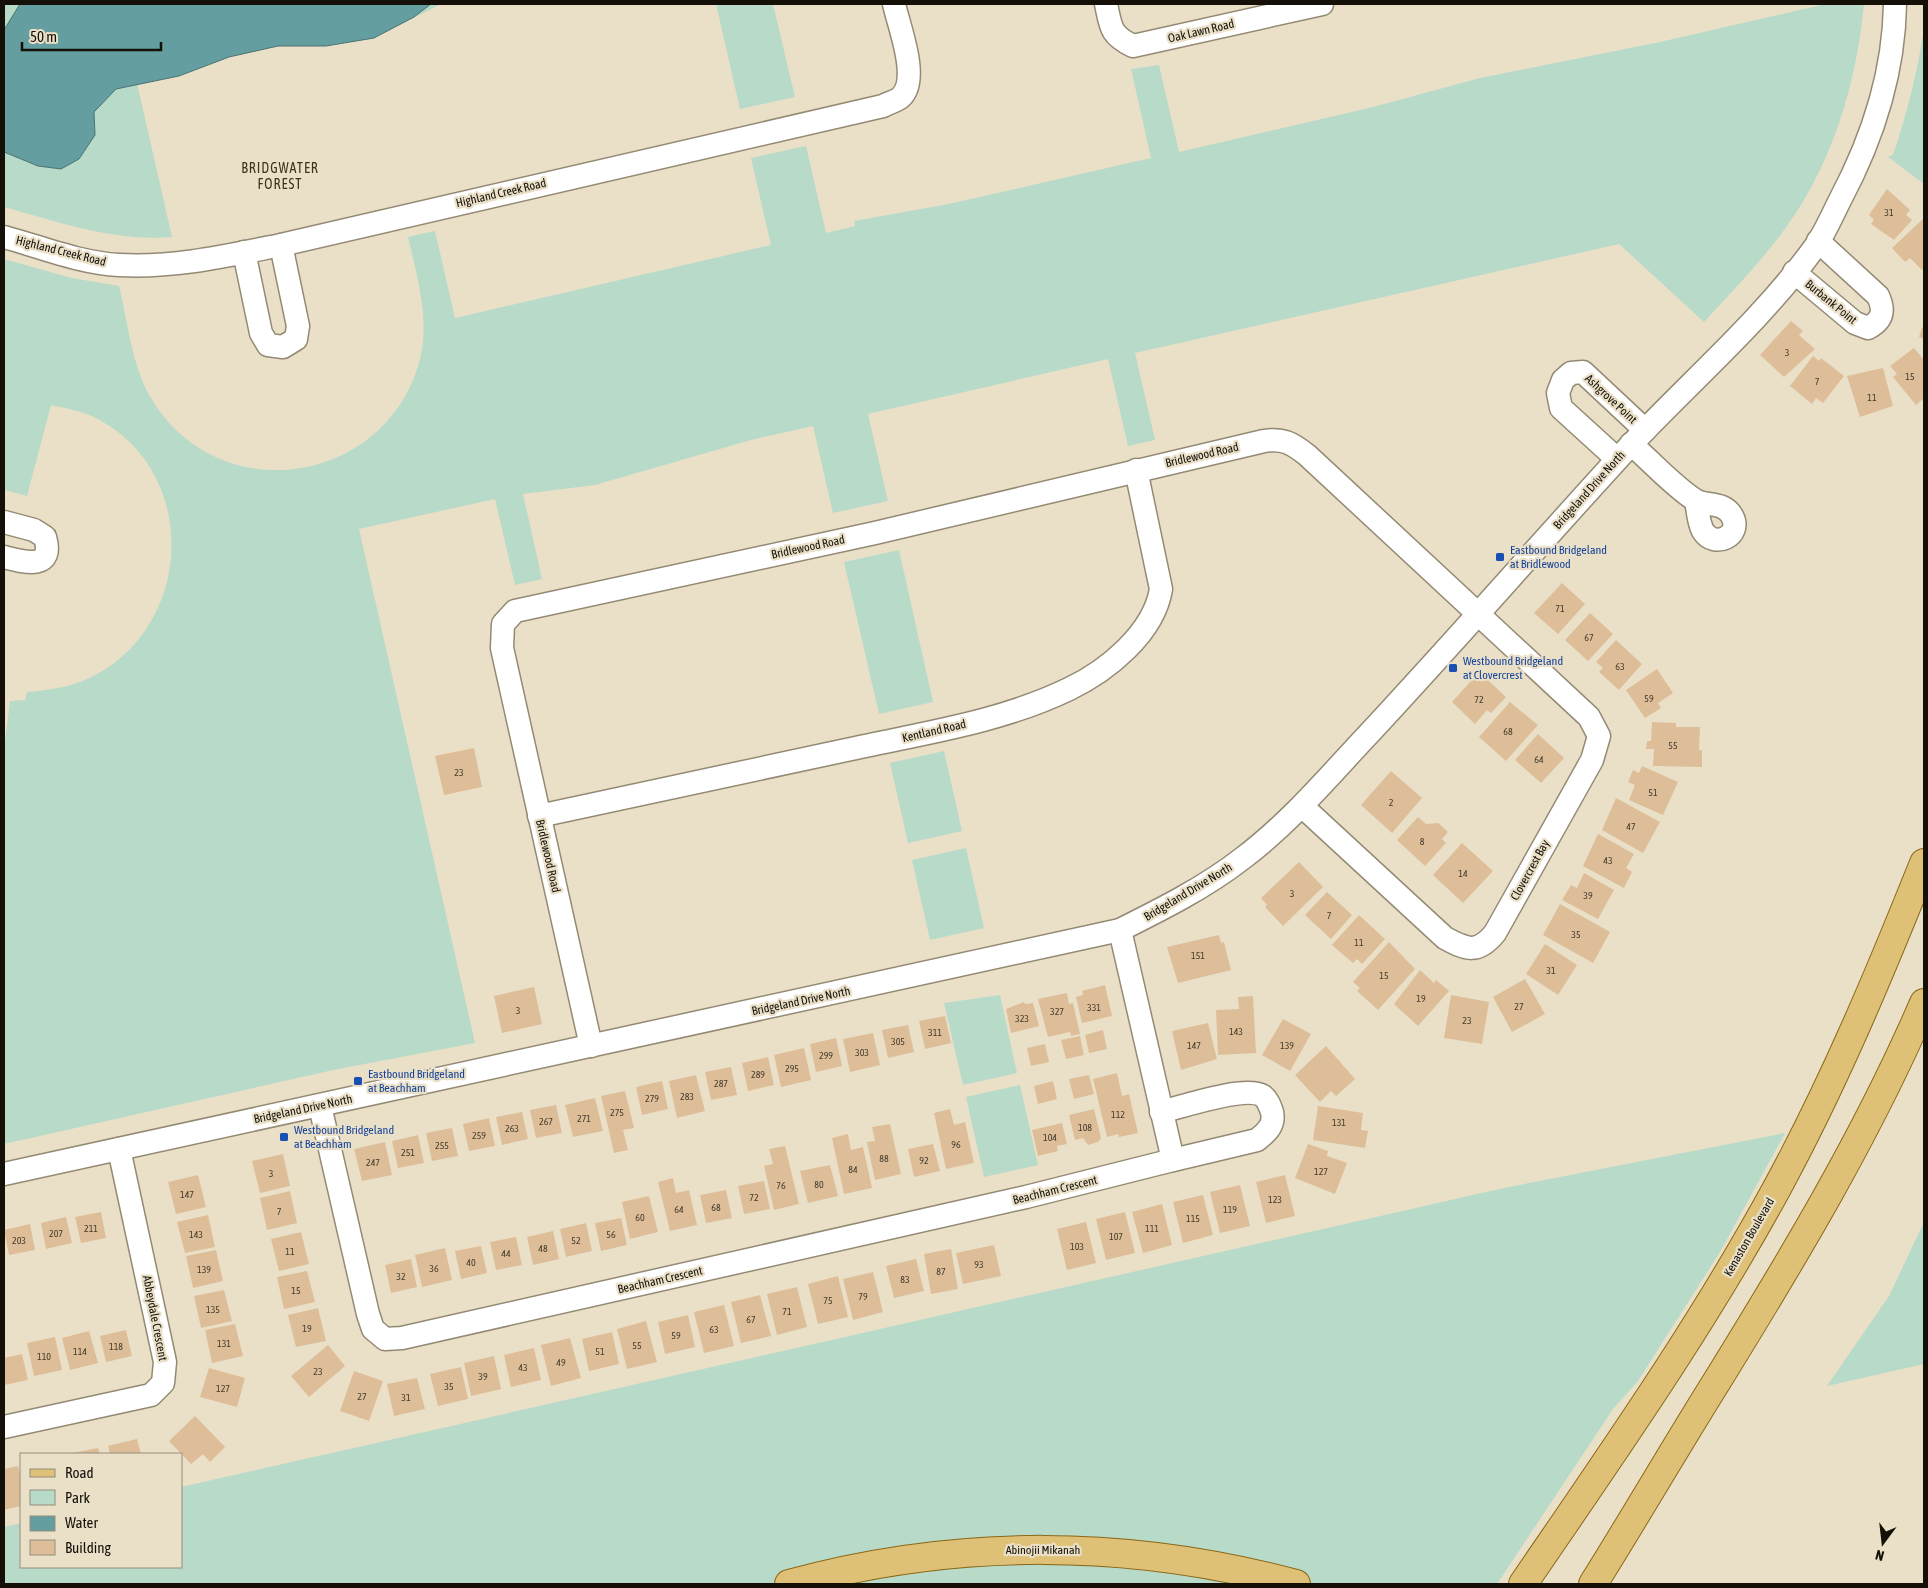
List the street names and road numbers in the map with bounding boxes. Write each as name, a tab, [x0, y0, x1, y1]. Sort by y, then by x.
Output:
street label: Oak Lawn Road	[1167, 17, 1235, 45]
street label: Highland Creek Road	[454, 176, 548, 210]
street label: Highland Creek Road	[15, 233, 107, 269]
street label: Burbank Point	[1802, 277, 1860, 327]
street label: Ashgrove Point	[1582, 372, 1640, 427]
street label: Bridlewood Road	[1164, 440, 1240, 470]
street label: Bridgeland Drive North	[1550, 448, 1628, 532]
street label: Bridlewood Road	[770, 532, 846, 562]
street label: Kentland Road	[901, 717, 967, 745]
street label: Bridlewood Road	[533, 818, 563, 894]
street label: Clovercrest Bay	[1508, 837, 1552, 903]
street label: Bridgeland Drive North	[1141, 860, 1235, 924]
street label: Bridgeland Drive North	[750, 984, 852, 1018]
street label: Bridgeland Drive North	[252, 1092, 354, 1126]
street label: Beachham Crescent	[1011, 1173, 1099, 1207]
street label: Kenaston Boulevard	[1721, 1195, 1777, 1279]
street label: Beachham Crescent	[616, 1263, 704, 1297]
street label: Abbeydale Crescent	[140, 1274, 170, 1362]
street label: Abinojii Mikanah	[1006, 1543, 1080, 1557]

